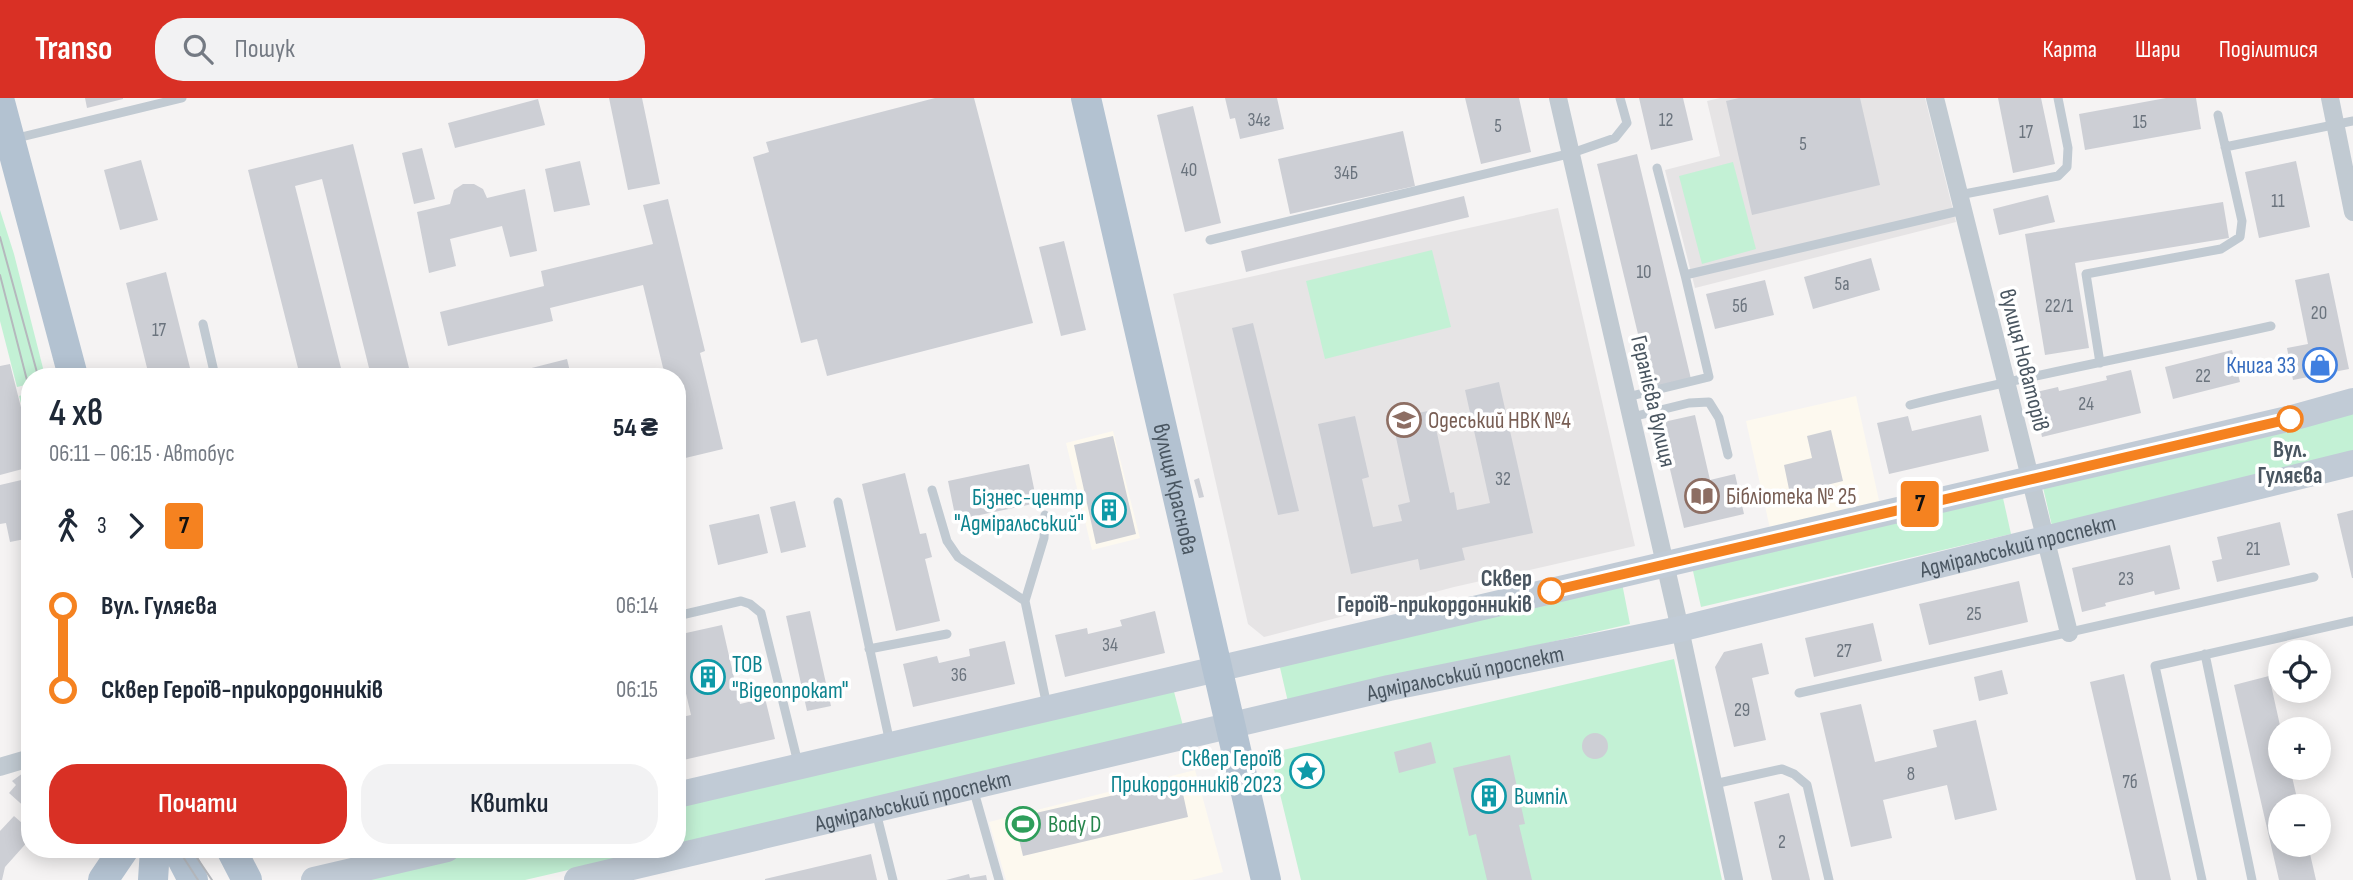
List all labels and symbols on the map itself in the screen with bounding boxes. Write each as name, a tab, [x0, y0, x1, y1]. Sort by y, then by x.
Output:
house number: 34г	[1248, 109, 1270, 132]
house number: 12	[1659, 109, 1673, 132]
house number: 15	[2133, 111, 2147, 134]
house number: 5	[1494, 115, 1502, 138]
house number: 17	[2019, 121, 2034, 144]
house number: 5	[1799, 133, 1807, 156]
house number: 40	[1181, 159, 1197, 182]
house number: 34Б	[1334, 162, 1358, 185]
house number: 11	[2271, 190, 2285, 213]
house number: 10	[1636, 261, 1652, 284]
house number: 5а	[1835, 273, 1849, 296]
street label: вулиця Новаторів	[1993, 286, 2055, 434]
house number: 5б	[1732, 295, 1748, 318]
house number: 22/1	[2045, 295, 2073, 318]
house number: 20	[2311, 302, 2327, 325]
house number: 17	[152, 319, 167, 342]
street label: Геранієва вулиця	[1624, 333, 1682, 470]
shop icon: Книга 33	[2301, 346, 2339, 384]
place label: Книга 33	[2226, 352, 2296, 380]
house number: 22	[2195, 365, 2211, 388]
house number: 24	[2078, 393, 2094, 416]
school or university icon: Одеський НВК №4	[1385, 401, 1423, 439]
marker: Вул. Гуляєва	[2277, 406, 2303, 432]
place label: Одеський НВК №4	[1428, 407, 1571, 435]
street label: вулиця Краснова	[1146, 421, 1204, 557]
place label: Вул. Гуляєва	[2258, 436, 2322, 490]
house number: 32	[1495, 468, 1511, 491]
library icon: Бібліотека № 25	[1683, 477, 1721, 515]
line badge: 7	[1897, 481, 1943, 527]
place label: Бібліотека № 25	[1726, 483, 1856, 511]
place label: Бізнес-центр "Адміральський"	[954, 484, 1084, 538]
building icon: Бізнес-центр "Адміральський"	[1090, 491, 1128, 529]
street label: Адміральський проспект	[1916, 509, 2119, 585]
house number: 21	[2246, 538, 2261, 561]
place label: Сквер Героїв-прикордонників	[1337, 565, 1532, 619]
house number: 23	[2118, 568, 2134, 591]
marker: Сквер Героїв-прикордонників	[1538, 578, 1564, 604]
house number: 25	[1966, 603, 1982, 626]
house number: 34	[1102, 634, 1118, 657]
street label: Адміральський проспект	[1363, 640, 1566, 708]
house number: 27	[1836, 640, 1852, 663]
place label: ТОВ "Відеопрокат"	[732, 651, 849, 705]
building icon: ТОВ "Відеопрокат"	[689, 658, 727, 696]
house number: 36	[951, 664, 967, 687]
house number: 29	[1734, 699, 1750, 722]
place label: Сквер Героїв Прикордонників 2023	[1111, 745, 1282, 799]
place icon: Сквер Героїв Прикордонників 2023	[1288, 752, 1326, 790]
house number: 8	[1907, 763, 1915, 786]
street label: Адміральський проспект	[811, 765, 1014, 839]
house number: 7б	[2122, 771, 2138, 794]
building icon: Вимпіл	[1470, 777, 1508, 815]
place label: Вимпіл	[1514, 783, 1568, 811]
sports icon: Body D	[1004, 805, 1042, 843]
place label: Body D	[1048, 811, 1101, 839]
house number: 2	[1778, 831, 1786, 854]

